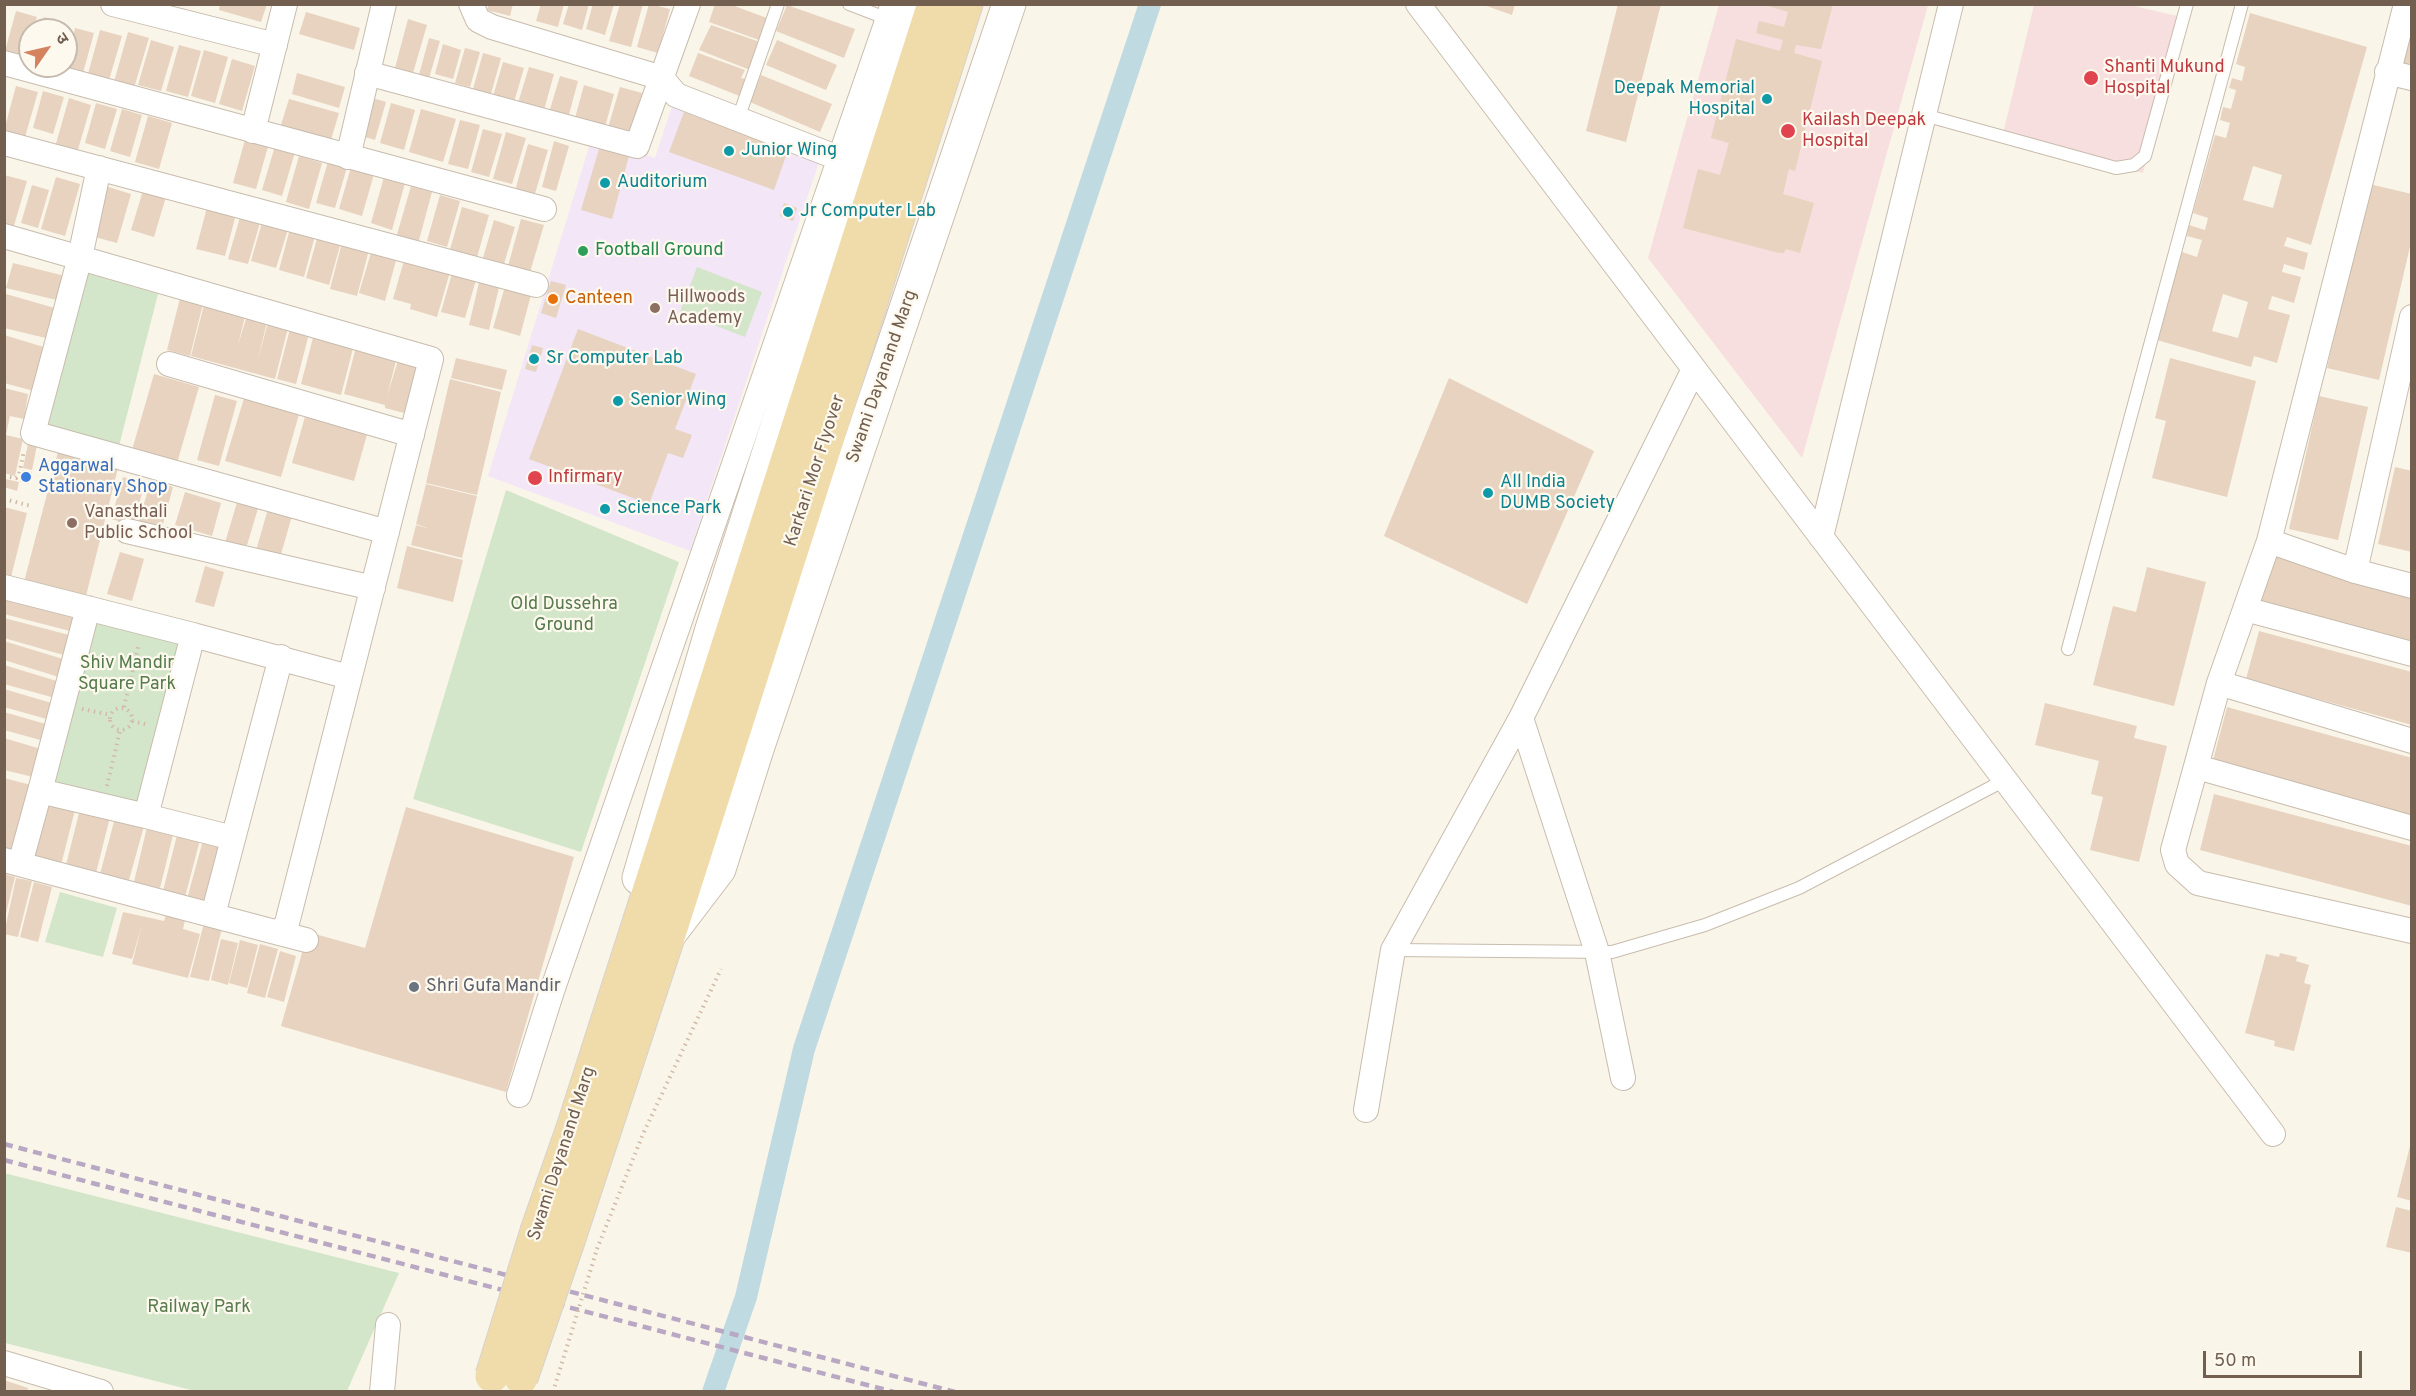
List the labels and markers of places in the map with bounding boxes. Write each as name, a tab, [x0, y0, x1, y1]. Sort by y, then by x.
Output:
place label: Shanti Mukund Hospital	[2104, 57, 2224, 100]
marker: Shanti Mukund Hospital	[2082, 69, 2100, 87]
place label: Deepak Memorial Hospital	[1614, 78, 1755, 121]
marker: Deepak Memorial Hospital	[1760, 92, 1774, 106]
place label: Kailash Deepak Hospital	[1802, 110, 1926, 152]
marker: Kailash Deepak Hospital	[1779, 122, 1797, 140]
place label: Junior Wing	[741, 140, 837, 162]
marker: Junior Wing	[722, 144, 736, 158]
place label: Auditorium	[617, 172, 707, 194]
marker: Auditorium	[598, 176, 612, 190]
place label: Jr Computer Lab	[800, 201, 936, 223]
marker: Jr Computer Lab	[781, 205, 795, 219]
place label: Football Ground	[595, 240, 724, 262]
marker: Football Ground	[576, 244, 590, 258]
place label: Hillwoods Academy	[667, 287, 746, 330]
place label: Canteen	[565, 288, 633, 310]
marker: Canteen	[546, 292, 560, 306]
marker: Hillwoods Academy	[648, 301, 662, 315]
place label: Sr Computer Lab	[546, 348, 683, 370]
marker: Sr Computer Lab	[527, 352, 541, 366]
place label: Senior Wing	[630, 390, 726, 412]
marker: Senior Wing	[611, 394, 625, 408]
place label: Aggarwal Stationary Shop	[38, 456, 168, 498]
place label: Infirmary	[548, 467, 622, 489]
marker: Infirmary	[526, 469, 544, 487]
marker: Aggarwal Stationary Shop	[19, 470, 33, 484]
place label: All India DUMB Society	[1500, 472, 1615, 514]
marker: All India DUMB Society	[1481, 486, 1495, 500]
place label: Science Park	[617, 498, 722, 520]
place label: Vanasthali Public School	[84, 502, 193, 544]
marker: Science Park	[598, 502, 612, 516]
marker: Vanasthali Public School	[65, 516, 79, 530]
place label: Shri Gufa Mandir	[426, 976, 561, 998]
marker: Shri Gufa Mandir	[407, 980, 421, 994]

